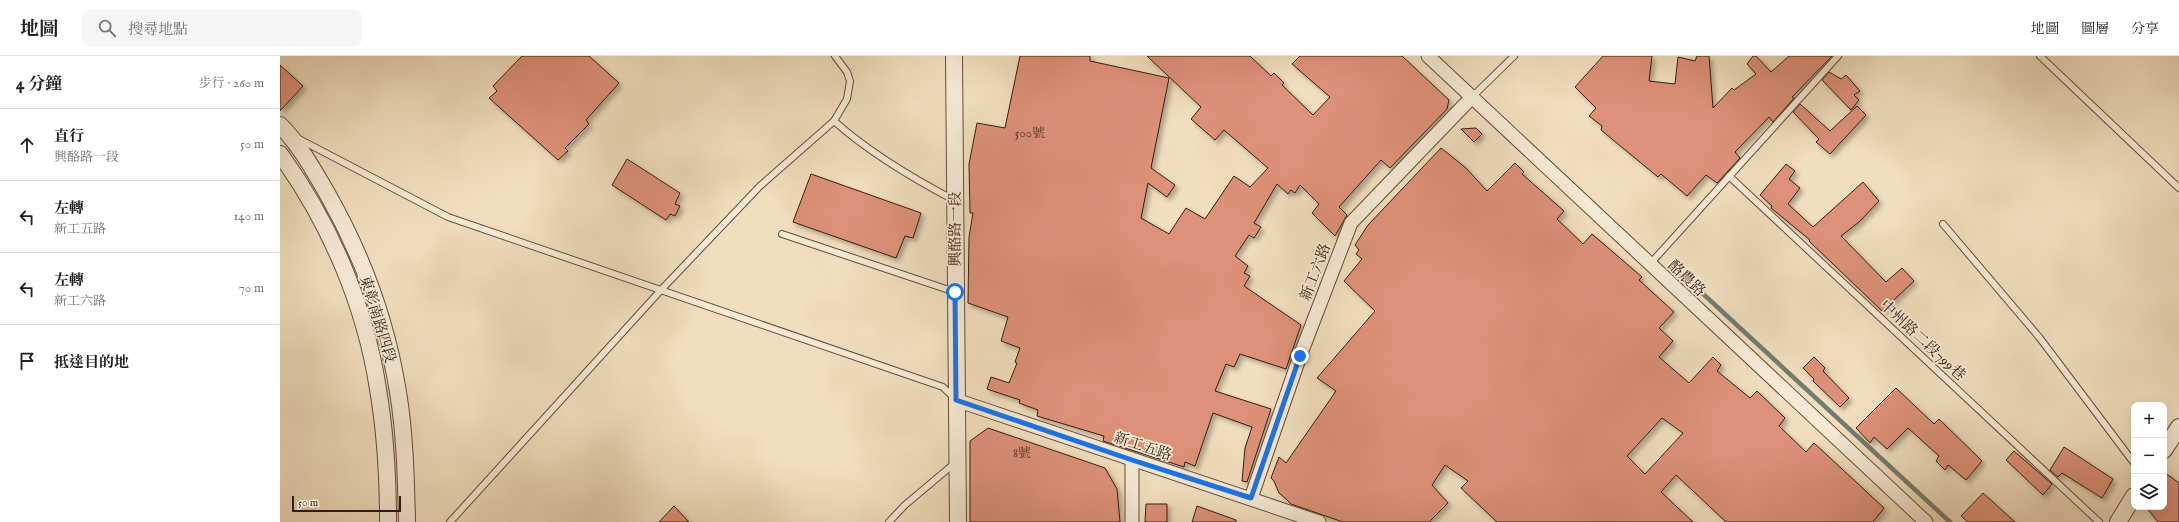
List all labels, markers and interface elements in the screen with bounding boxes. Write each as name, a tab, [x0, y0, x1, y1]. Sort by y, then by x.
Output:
search box	[82, 10, 362, 46]
icon: search	[96, 17, 118, 39]
text: 地圖	[20, 18, 58, 42]
text: 搜尋地點	[128, 20, 188, 39]
text: 地圖	[2031, 20, 2059, 38]
text: 圖層	[2081, 20, 2109, 38]
text: 分享	[2131, 20, 2159, 38]
text: 4 分鐘	[16, 74, 62, 95]
text: 步行 · 260 m	[199, 75, 264, 92]
house number: 500號	[1015, 125, 1045, 142]
text: 直行	[54, 127, 84, 146]
icon: ahead	[16, 134, 38, 156]
text: 50 m	[240, 136, 264, 153]
text: 興酪路一段	[54, 149, 119, 166]
street label: 興酪路一段	[946, 191, 965, 267]
text: 左轉	[54, 199, 84, 218]
icon: left	[16, 206, 38, 228]
text: 140 m	[234, 208, 264, 225]
text: 新工五路	[54, 221, 106, 238]
street label: 新工六路	[1296, 241, 1335, 304]
street label: 酪農路	[1664, 256, 1710, 301]
text: 左轉	[54, 271, 84, 290]
street label: 東彰南路四段	[355, 273, 400, 365]
icon: left	[16, 278, 38, 300]
text: 70 m	[239, 280, 264, 297]
route start	[946, 283, 964, 301]
text: 新工六路	[54, 293, 106, 310]
street label: 中州路二段799巷	[1876, 296, 1969, 385]
route end	[1291, 347, 1309, 365]
icon: arrive	[16, 350, 38, 372]
text: 抵達目的地	[54, 353, 129, 372]
map controls	[2131, 402, 2167, 510]
button: +	[2131, 402, 2167, 438]
street label: 新工五路	[1111, 428, 1174, 465]
button: −	[2131, 438, 2167, 474]
house number: 8號	[1013, 445, 1031, 462]
button: layers	[2131, 474, 2167, 510]
scale bar	[292, 494, 401, 513]
text: 50 m	[298, 496, 318, 510]

